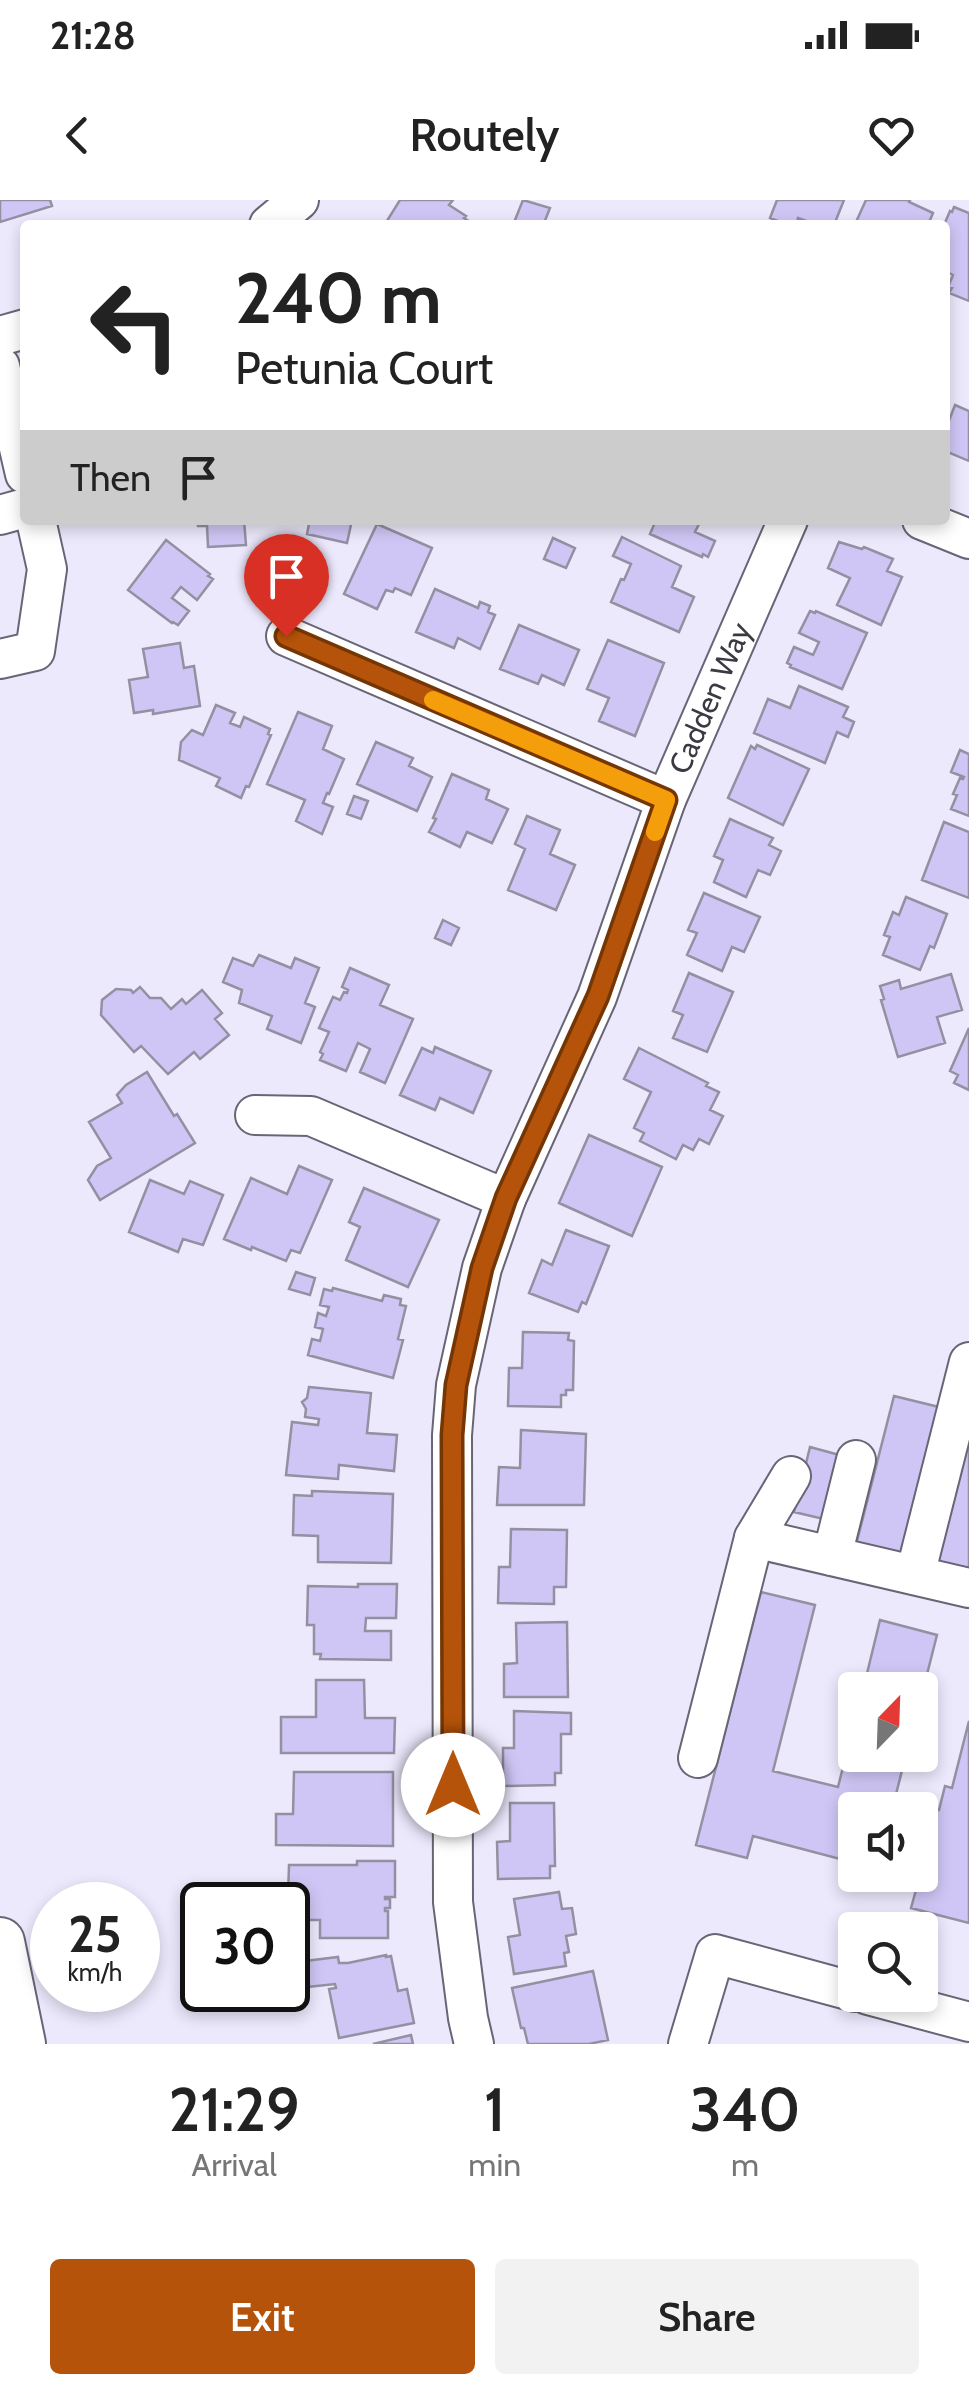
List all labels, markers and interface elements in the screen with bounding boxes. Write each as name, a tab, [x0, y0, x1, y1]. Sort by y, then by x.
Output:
text: 21:28	[50, 12, 136, 59]
icon: back	[50, 108, 105, 163]
text: Routely	[410, 108, 559, 162]
icon: heart	[864, 108, 919, 163]
text: 240 m	[235, 255, 442, 341]
icon: left	[70, 260, 200, 390]
text: Petunia Court	[235, 341, 493, 395]
icon: arrive	[171, 450, 226, 505]
text: Then	[70, 454, 151, 501]
pin	[244, 534, 329, 637]
icon: arrive	[259, 549, 314, 604]
street label: Cadden Way	[661, 617, 759, 779]
north arrow	[838, 1672, 938, 1772]
map controls	[838, 1672, 938, 2012]
position arrow	[401, 1733, 505, 1837]
button: sound	[838, 1792, 938, 1892]
speed limit sign: 30	[180, 1882, 310, 2012]
text: 25	[68, 1904, 122, 1965]
button: search	[838, 1912, 938, 2012]
text: km/h	[68, 1957, 122, 1987]
text: 21:29	[169, 2073, 300, 2146]
text: 1	[484, 2073, 505, 2146]
text: 340	[690, 2073, 800, 2146]
text: Arrival	[192, 2145, 277, 2184]
text: min	[468, 2145, 521, 2184]
text: m	[731, 2145, 759, 2184]
button: Exit	[50, 2259, 475, 2374]
button: Share	[495, 2259, 919, 2374]

